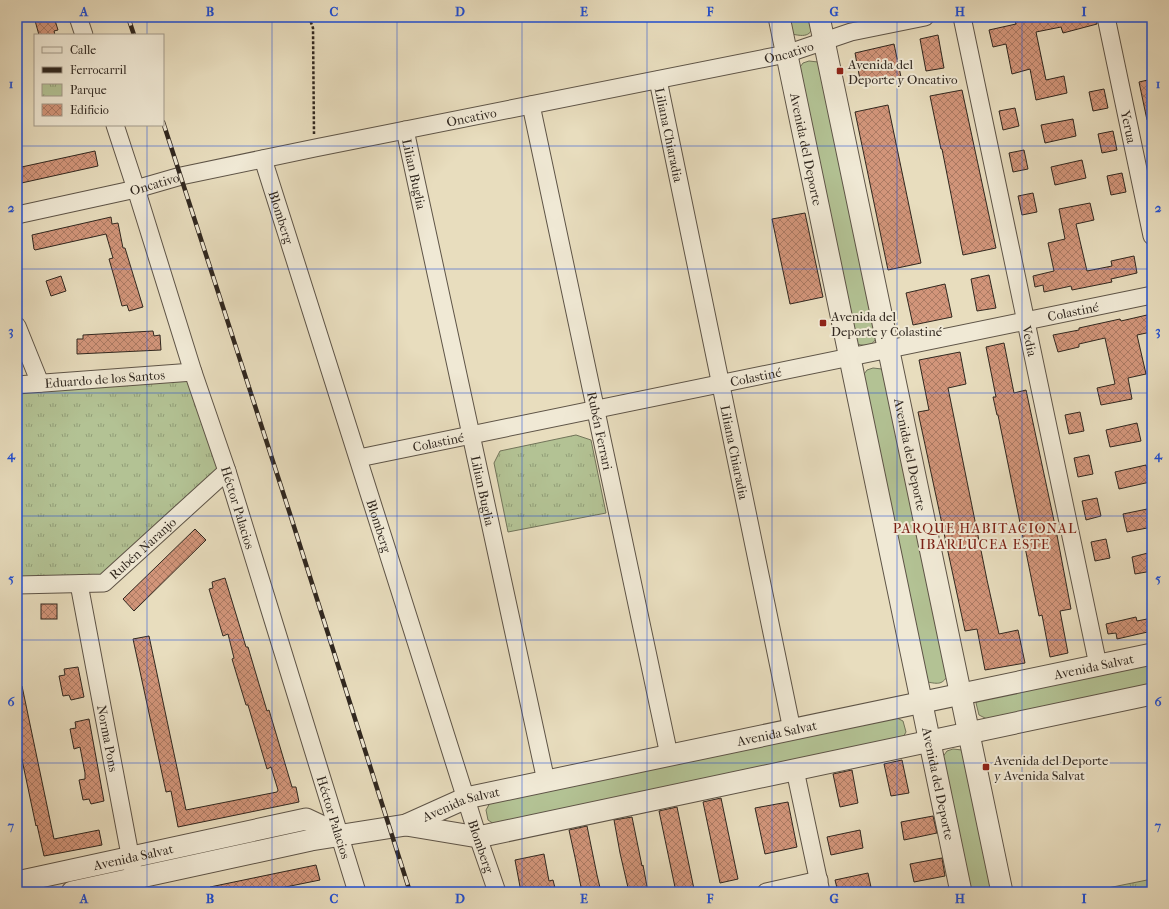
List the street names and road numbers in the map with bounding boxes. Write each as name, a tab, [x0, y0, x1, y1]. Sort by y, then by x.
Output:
street label: Oncativo	[763, 38, 816, 66]
street label: Liliana Chiaradia	[652, 86, 686, 184]
street label: Avenida del Deporte	[787, 91, 825, 207]
street label: Oncativo	[445, 105, 498, 130]
street label: Yerua	[1118, 108, 1139, 145]
street label: Lilian Buglia	[399, 137, 429, 212]
street label: Oncativo	[129, 170, 181, 198]
street label: Blomberg	[266, 189, 297, 247]
street label: Colastiné	[1046, 299, 1101, 324]
street label: Vedia	[1019, 323, 1040, 359]
street label: Colastiné	[729, 364, 783, 390]
street label: Eduardo de los Santos	[44, 367, 166, 391]
street label: Rubén Ferrari	[584, 390, 615, 472]
street label: Avenida del Deporte	[891, 396, 929, 513]
street label: Liliana Chiaradia	[717, 404, 751, 502]
street label: Colastiné	[411, 429, 466, 455]
street label: Lilian Buglia	[468, 454, 498, 528]
street label: Héctor Palacios	[218, 464, 258, 551]
street label: Blomberg	[363, 498, 395, 556]
street label: Rubén Naranjo	[106, 514, 179, 582]
street label: Avenida Salvat	[1052, 651, 1136, 683]
street label: Norma Pons	[94, 704, 121, 773]
street label: Avenida Salvat	[734, 718, 818, 749]
street label: Avenida del Deporte	[919, 725, 957, 842]
street label: Héctor Palacios	[314, 774, 353, 861]
street label: Avenida Salvat	[419, 784, 501, 825]
street label: Blomberg	[465, 818, 497, 876]
street label: Avenida Salvat	[91, 841, 175, 873]

